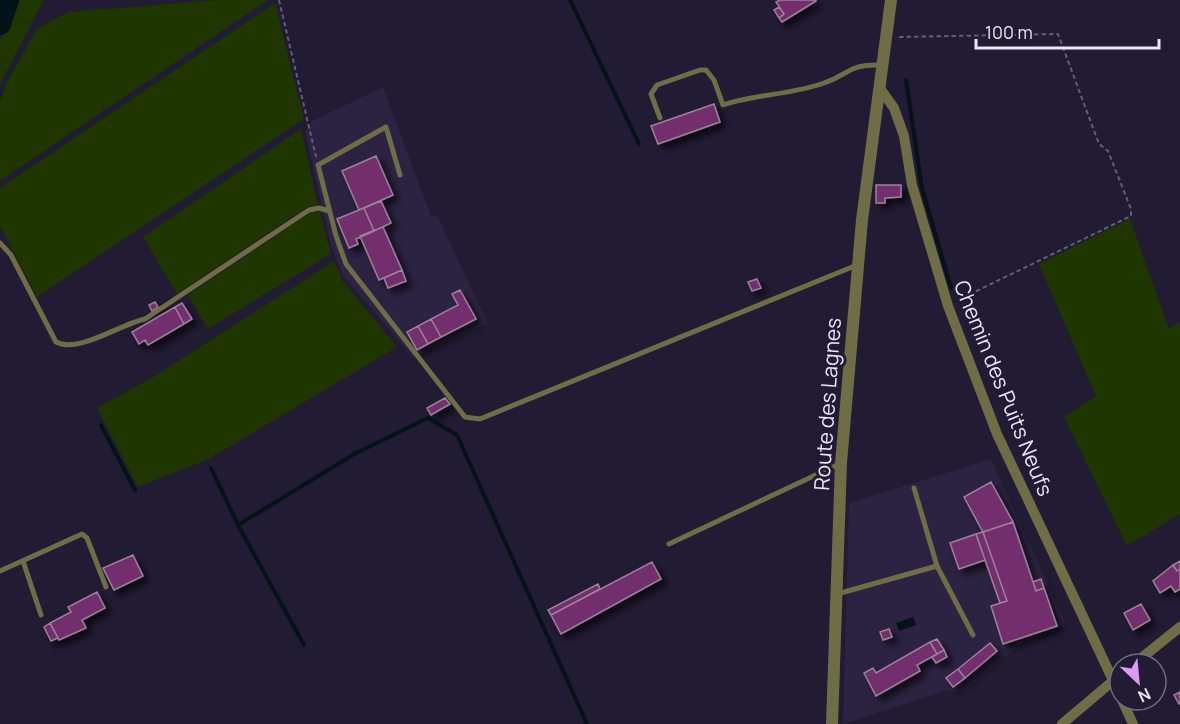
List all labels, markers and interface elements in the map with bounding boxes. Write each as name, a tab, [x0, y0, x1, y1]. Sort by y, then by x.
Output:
scale bar	[976, 12, 1159, 50]
text: 100 m	[985, 20, 1033, 44]
street label: Chemin des Puits Neufs	[948, 276, 1060, 500]
street label: Route des Lagnes	[807, 317, 847, 491]
north arrow	[1108, 652, 1168, 712]
text: N	[1135, 683, 1155, 708]

